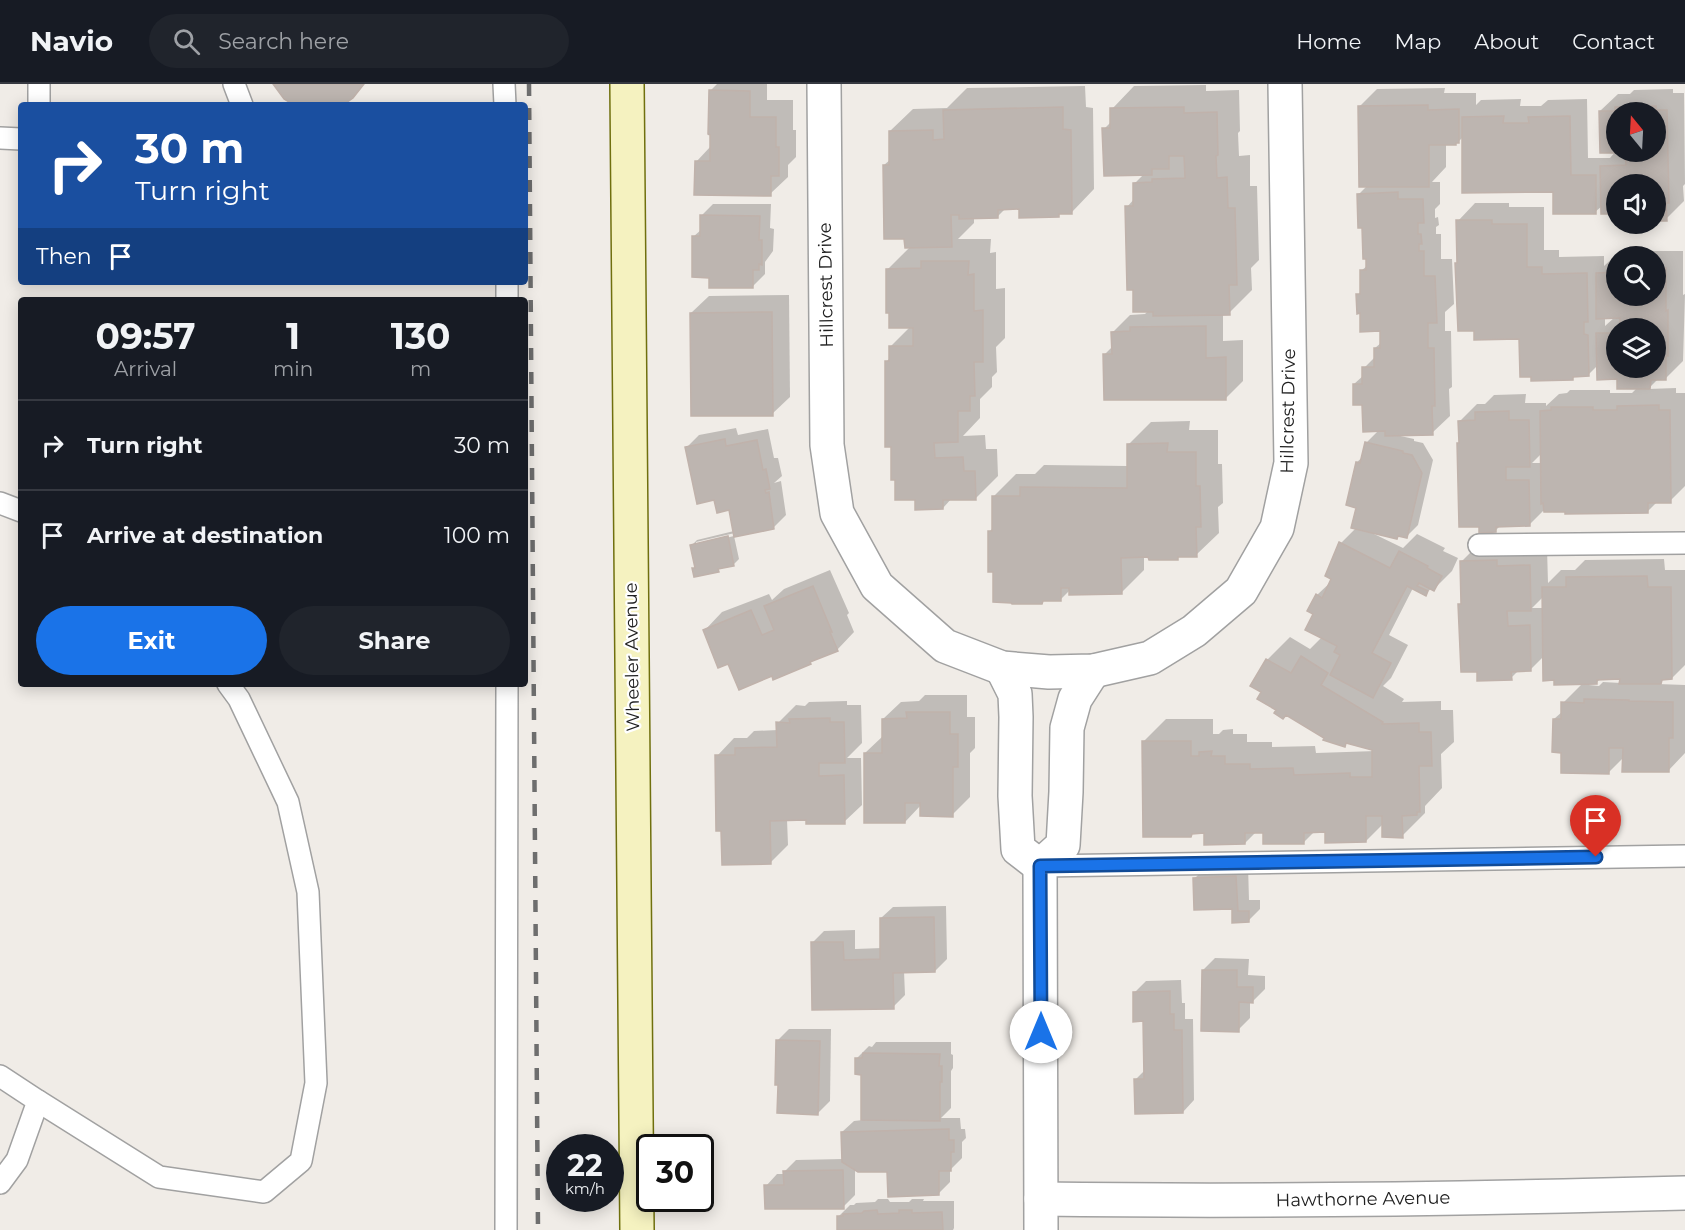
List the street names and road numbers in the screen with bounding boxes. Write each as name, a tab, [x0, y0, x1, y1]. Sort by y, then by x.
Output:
street label: Hillcrest Drive	[814, 222, 838, 348]
street label: Hillcrest Drive	[1276, 348, 1300, 474]
street label: Wheeler Avenue	[620, 582, 644, 732]
street label: Hawthorne Avenue	[1276, 1186, 1451, 1212]

